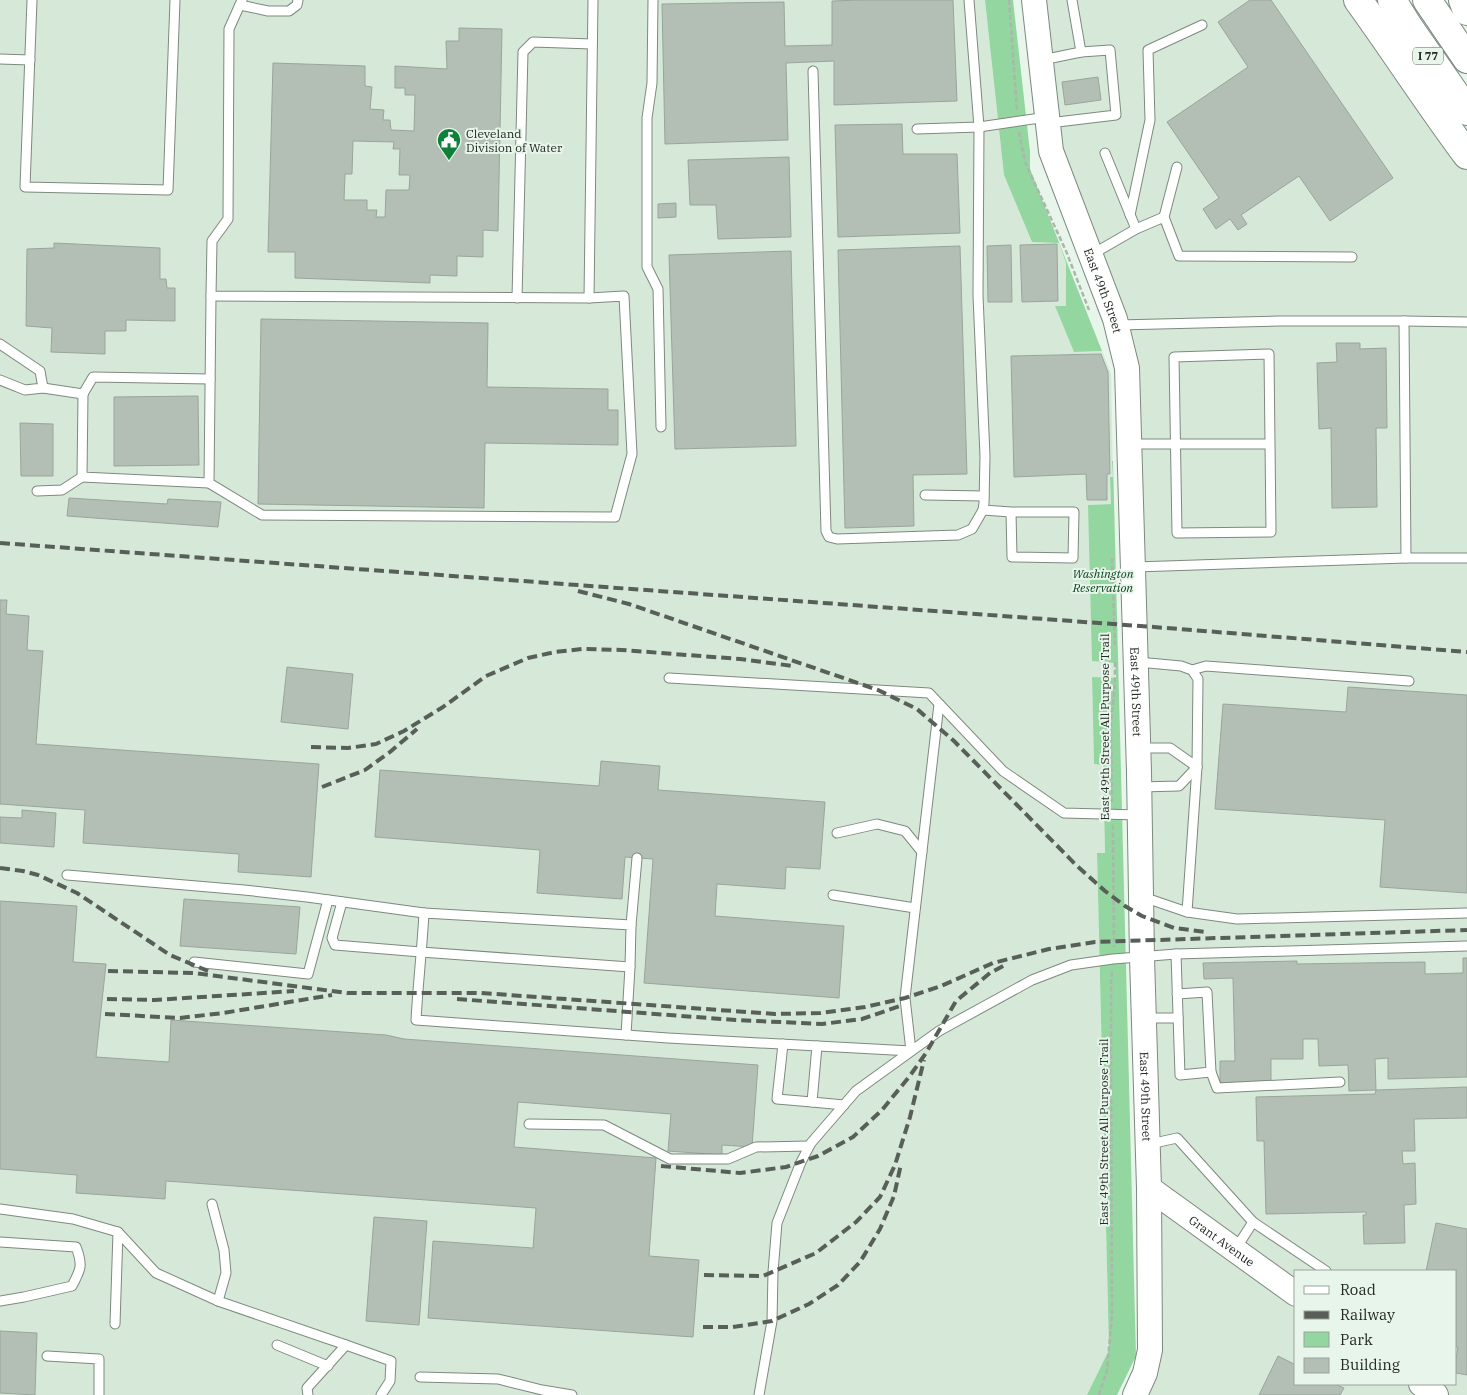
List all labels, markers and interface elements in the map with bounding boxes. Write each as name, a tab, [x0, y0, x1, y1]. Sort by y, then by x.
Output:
road number: I 77	[1413, 48, 1443, 64]
place label: Cleveland Division of Water	[466, 126, 563, 155]
public building icon: Cleveland Division of Water	[436, 127, 462, 161]
street label: East 49th Street	[1081, 246, 1126, 335]
park label: Washington Reservation	[1072, 566, 1134, 595]
street label: East 49th Street All Purpose Trail	[1097, 633, 1112, 821]
street label: East 49th Street	[1128, 647, 1145, 737]
street label: East 49th Street All Purpose Trail	[1096, 1038, 1111, 1226]
street label: East 49th Street	[1137, 1051, 1155, 1142]
street label: Grant Avenue	[1186, 1212, 1258, 1269]
legend	[1294, 1270, 1457, 1385]
text: Road	[1340, 1280, 1376, 1299]
text: Railway	[1340, 1305, 1395, 1324]
text: Park	[1340, 1330, 1373, 1349]
text: Building	[1340, 1355, 1400, 1374]

